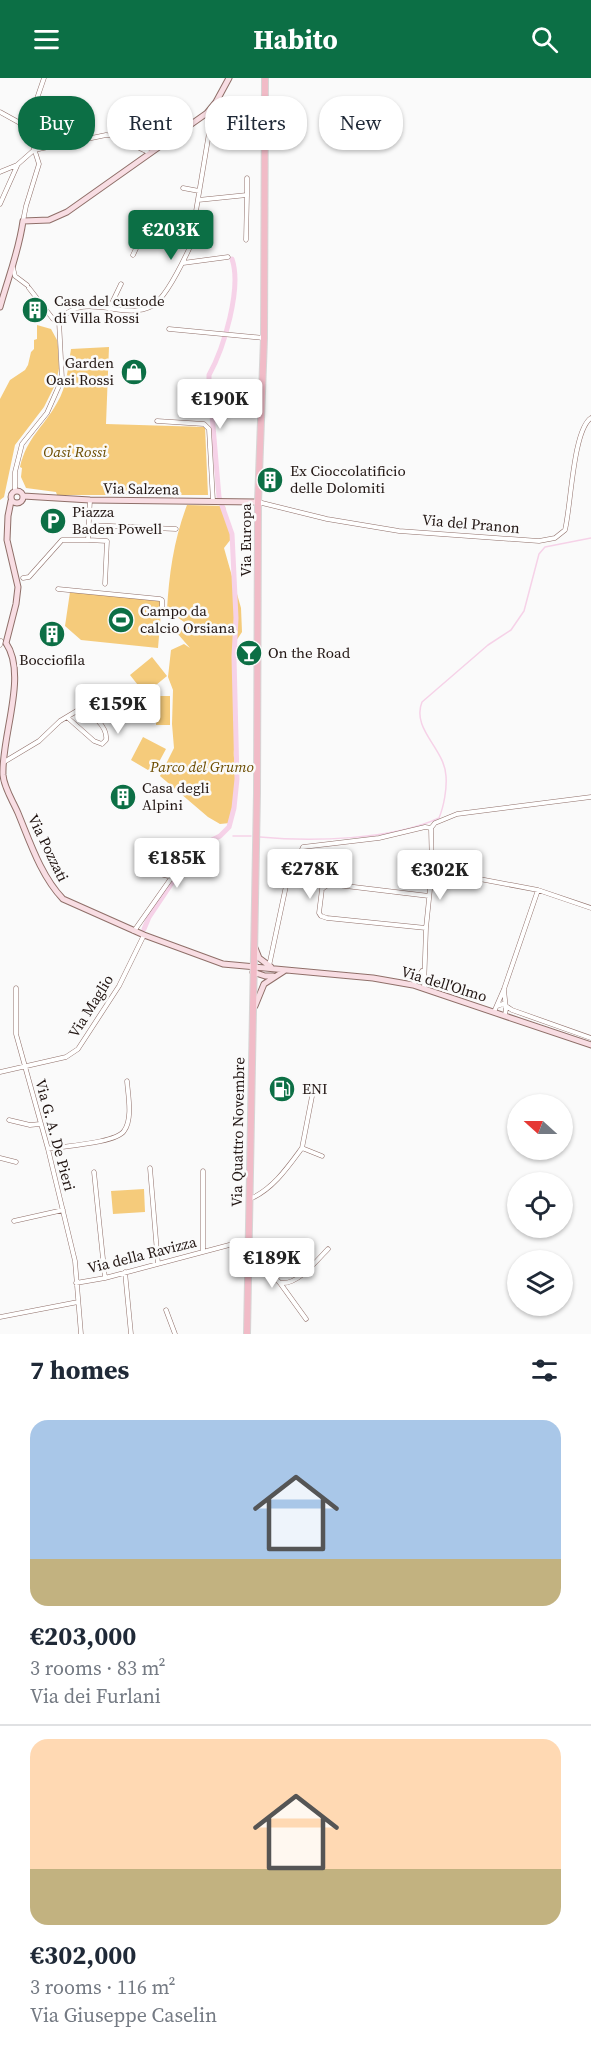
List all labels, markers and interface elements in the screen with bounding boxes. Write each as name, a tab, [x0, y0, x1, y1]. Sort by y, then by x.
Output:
text: Habito	[253, 21, 338, 58]
icon: menu	[30, 23, 63, 56]
icon: search	[528, 23, 561, 56]
chip: Buy	[18, 96, 95, 150]
chip: Rent	[107, 96, 193, 150]
chip: Filters	[205, 96, 307, 150]
chip: New	[319, 96, 403, 150]
pin: €203K	[129, 210, 213, 261]
text: €203K	[142, 215, 200, 243]
place label: Casa del custode di Villa Rossi	[54, 290, 165, 328]
building icon: Casa del custode di Villa Rossi	[20, 295, 50, 325]
place label: Garden Oasi Rossi	[46, 352, 114, 390]
shop icon: Garden Oasi Rossi	[119, 357, 149, 387]
pin: €190K	[178, 379, 262, 430]
text: €190K	[191, 384, 249, 412]
park label: Oasi Rossi	[43, 441, 107, 462]
place label: Ex Cioccolatificio delle Dolomiti	[290, 460, 406, 498]
building icon: Ex Cioccolatificio delle Dolomiti	[255, 465, 285, 495]
street label: Via Salzena	[103, 477, 180, 500]
place label: Piazza Baden Powell	[72, 501, 163, 539]
street label: Via Europa	[235, 503, 256, 577]
parking icon: Piazza Baden Powell	[38, 506, 68, 536]
street label: Via del Pranon	[421, 509, 521, 538]
place label: Campo da calcio Orsiana	[140, 600, 235, 638]
sports icon: Campo da calcio Orsiana	[106, 605, 136, 635]
building icon: Bocciofila	[37, 619, 67, 649]
bar icon: On the Road	[234, 638, 264, 668]
place label: On the Road	[268, 642, 351, 663]
place label: Bocciofila	[19, 649, 85, 670]
pin: €159K	[76, 684, 160, 735]
text: €159K	[89, 689, 147, 717]
park label: Parco del Grumo	[149, 756, 254, 777]
place label: Casa degli Alpini	[142, 777, 209, 815]
building icon: Casa degli Alpini	[108, 782, 138, 812]
street label: Via Pozzati	[23, 811, 74, 885]
pin: €185K	[135, 838, 219, 889]
text: €185K	[148, 843, 206, 871]
pin: €278K	[268, 849, 352, 900]
pin: €302K	[398, 850, 482, 901]
text: €278K	[281, 854, 339, 882]
text: €302K	[411, 855, 469, 883]
street label: Via dell'Olmo	[398, 960, 490, 1007]
street label: Via Maglio	[63, 970, 118, 1041]
street label: Via Quattro Novembre	[226, 1056, 249, 1207]
fuel station icon: ENI	[267, 1074, 297, 1104]
street label: Via G. A. De Pieri	[30, 1077, 81, 1193]
place label: ENI	[302, 1078, 328, 1099]
north arrow	[507, 1094, 573, 1160]
map controls	[507, 1094, 573, 1316]
button: locate	[507, 1172, 573, 1238]
street label: Via della Ravizza	[85, 1231, 199, 1278]
pin: €189K	[230, 1238, 314, 1289]
text: €189K	[243, 1243, 301, 1271]
button: layers	[507, 1250, 573, 1316]
text: 7 homes	[30, 1352, 129, 1388]
icon: filters	[528, 1354, 561, 1387]
icon: home	[242, 1459, 350, 1567]
text: €203,000	[30, 1618, 136, 1654]
text: 3 rooms · 83 m²	[30, 1654, 166, 1682]
text: Via dei Furlani	[30, 1682, 161, 1710]
icon: home	[242, 1778, 350, 1886]
text: €302,000	[30, 1937, 136, 1973]
text: 3 rooms · 116 m²	[30, 1973, 176, 2001]
text: Via Giuseppe Caselin	[30, 2001, 217, 2029]

